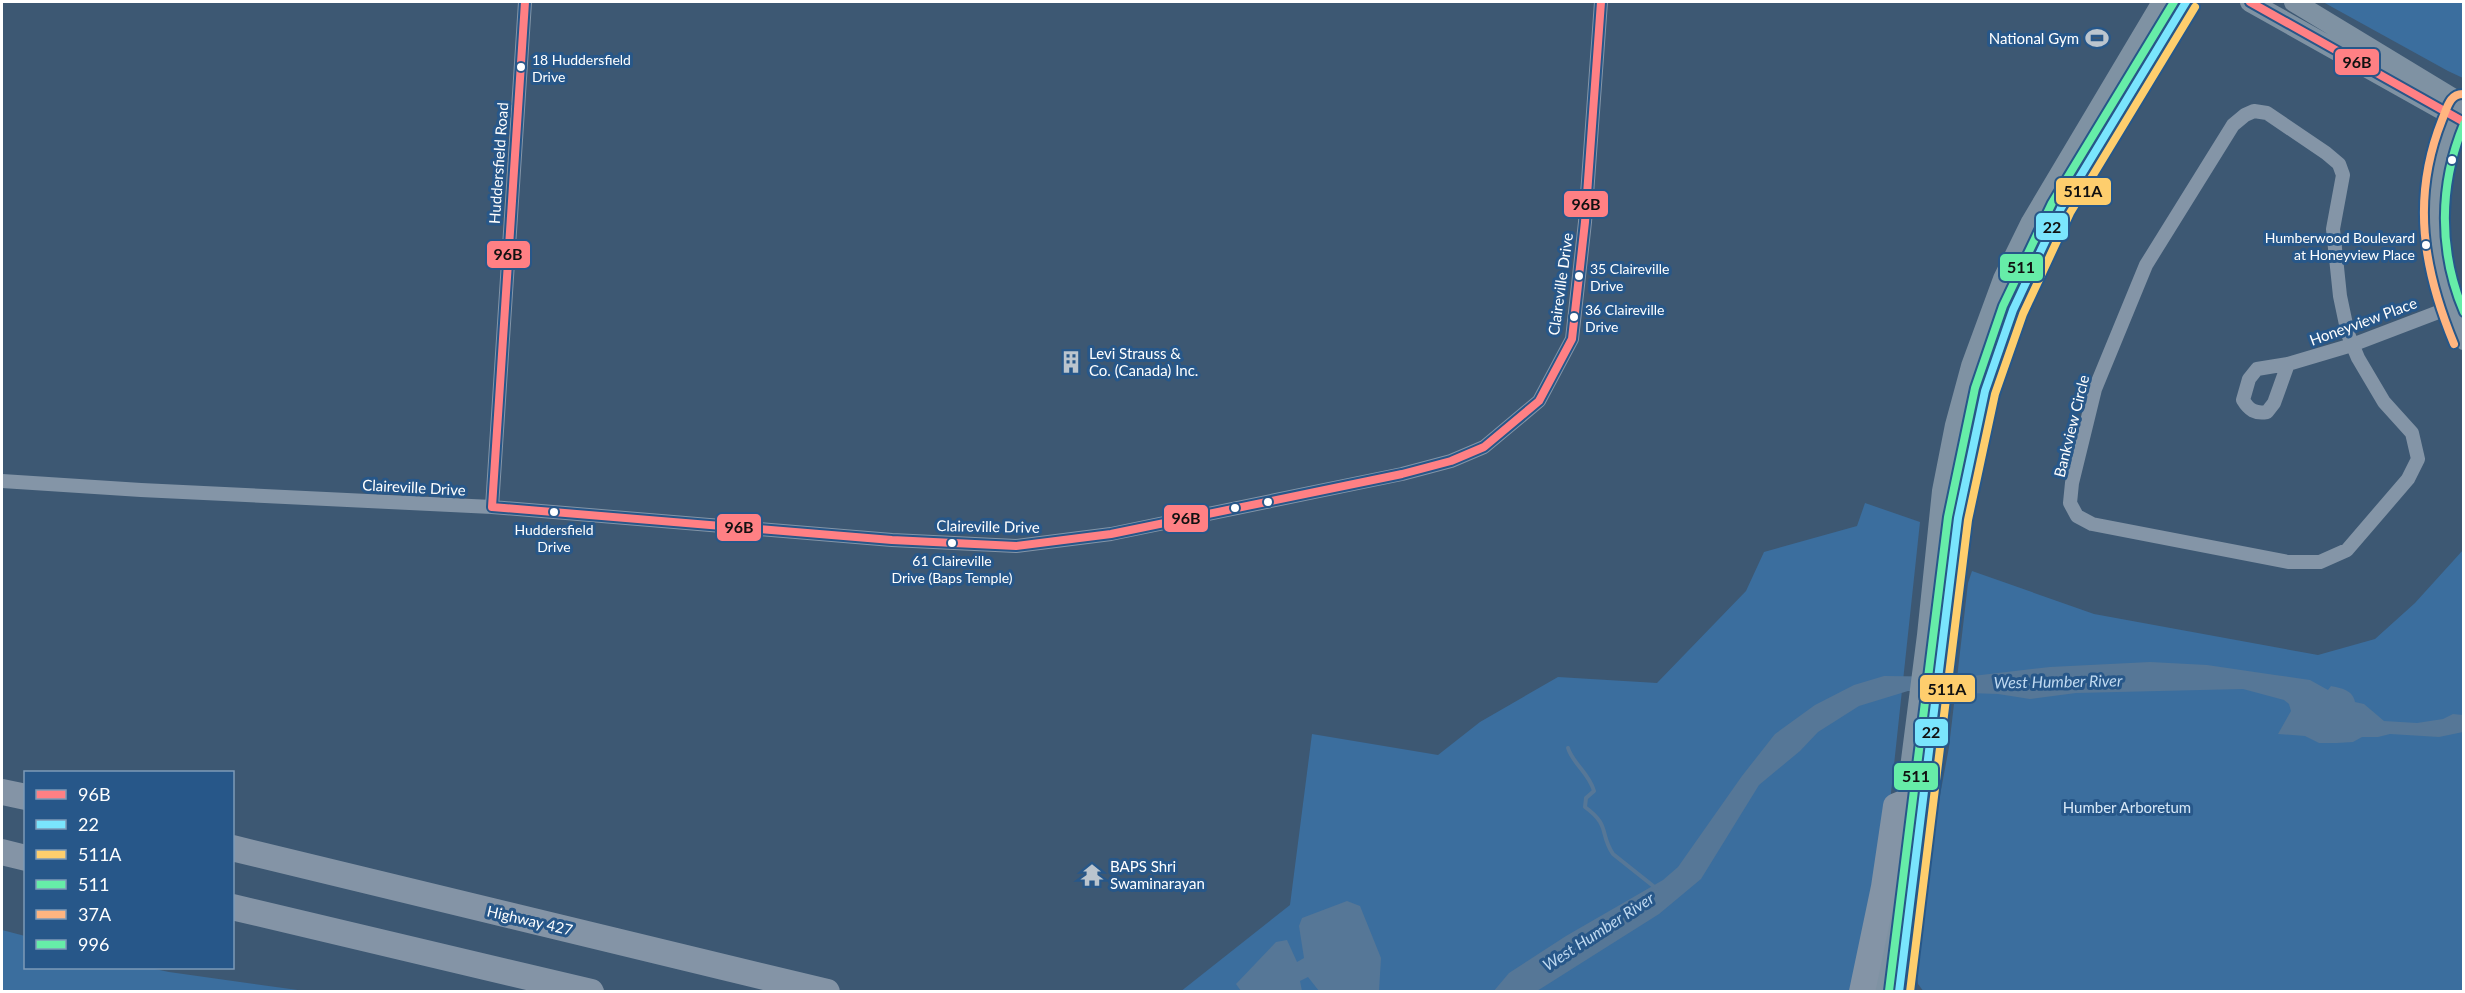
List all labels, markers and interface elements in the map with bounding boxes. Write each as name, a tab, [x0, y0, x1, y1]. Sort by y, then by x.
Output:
sports icon: National Gym	[2084, 25, 2110, 51]
place label: National Gym	[1989, 29, 2079, 47]
line badge: 96B	[2334, 48, 2380, 76]
place label: 18 Huddersfield Drive	[532, 51, 631, 85]
text: 96B	[2342, 52, 2372, 71]
marker: 18 Huddersfield Drive	[515, 61, 527, 73]
street label: Huddersfield Road	[485, 102, 511, 224]
unlabelled marker	[2446, 154, 2458, 166]
line badge: 511A	[2055, 177, 2112, 206]
text: 511A	[2064, 181, 2103, 200]
line badge: 96B	[1563, 190, 1609, 218]
text: 96B	[1571, 194, 1601, 213]
line badge: 22	[2035, 212, 2069, 241]
text: 22	[2043, 217, 2061, 236]
place label: Humberwood Boulevard at Honeyview Place	[2265, 229, 2415, 263]
street label: Claireville Drive	[1544, 231, 1576, 336]
marker: Humberwood Boulevard at Honeyview Place	[2420, 239, 2432, 251]
line badge: 96B	[486, 240, 531, 269]
text: 96B	[493, 244, 523, 263]
line badge: 511	[1999, 253, 2044, 282]
text: 511	[2007, 257, 2035, 276]
place label: 35 Claireville Drive	[1590, 260, 1669, 294]
marker: 35 Claireville Drive	[1573, 270, 1585, 282]
street label: Honeyview Place	[2307, 293, 2419, 349]
place label: 36 Claireville Drive	[1585, 301, 1664, 335]
marker: 36 Claireville Drive	[1568, 311, 1580, 323]
place label: Levi Strauss & Co. (Canada) Inc.	[1089, 344, 1198, 379]
building icon: Levi Strauss & Co. (Canada) Inc.	[1058, 349, 1084, 375]
street label: Bankview Circle	[2050, 373, 2092, 479]
street label: Claireville Drive	[362, 475, 466, 499]
unlabelled marker	[1262, 496, 1274, 508]
unlabelled marker	[1229, 502, 1241, 514]
line badge: 96B	[1163, 504, 1209, 533]
marker: Huddersfield Drive	[548, 506, 560, 518]
text: 96B	[1171, 508, 1201, 527]
line badge: 96B	[716, 513, 762, 542]
street label: Claireville Drive	[936, 516, 1040, 536]
text: 96B	[724, 517, 754, 536]
place label: Huddersfield Drive	[514, 521, 594, 555]
marker: 61 Claireville Drive (Baps Temple)	[946, 537, 958, 549]
place label: 61 Claireville Drive (Baps Temple)	[891, 552, 1013, 586]
water label: West Humber River	[1993, 670, 2123, 692]
line badge: 511A	[1919, 674, 1976, 703]
text: 511A	[1928, 679, 1967, 698]
line badge: 22	[1914, 718, 1949, 747]
text: 22	[1922, 722, 1940, 741]
line badge: 511	[1893, 762, 1939, 791]
text: 511	[1902, 766, 1930, 785]
legend	[24, 771, 234, 969]
text: 96B	[78, 783, 111, 805]
park label: Humber Arboretum	[2063, 798, 2191, 816]
text: 22	[78, 813, 99, 835]
text: 511A	[78, 843, 122, 865]
place label: BAPS Shri Swaminarayan	[1110, 857, 1205, 892]
temple icon: BAPS Shri Swaminarayan	[1079, 862, 1105, 888]
text: 511	[78, 873, 109, 895]
water label: West Humber River	[1539, 888, 1658, 974]
street label: Highway 427	[485, 901, 575, 939]
text: 37A	[78, 903, 112, 925]
text: 996	[78, 933, 109, 955]

